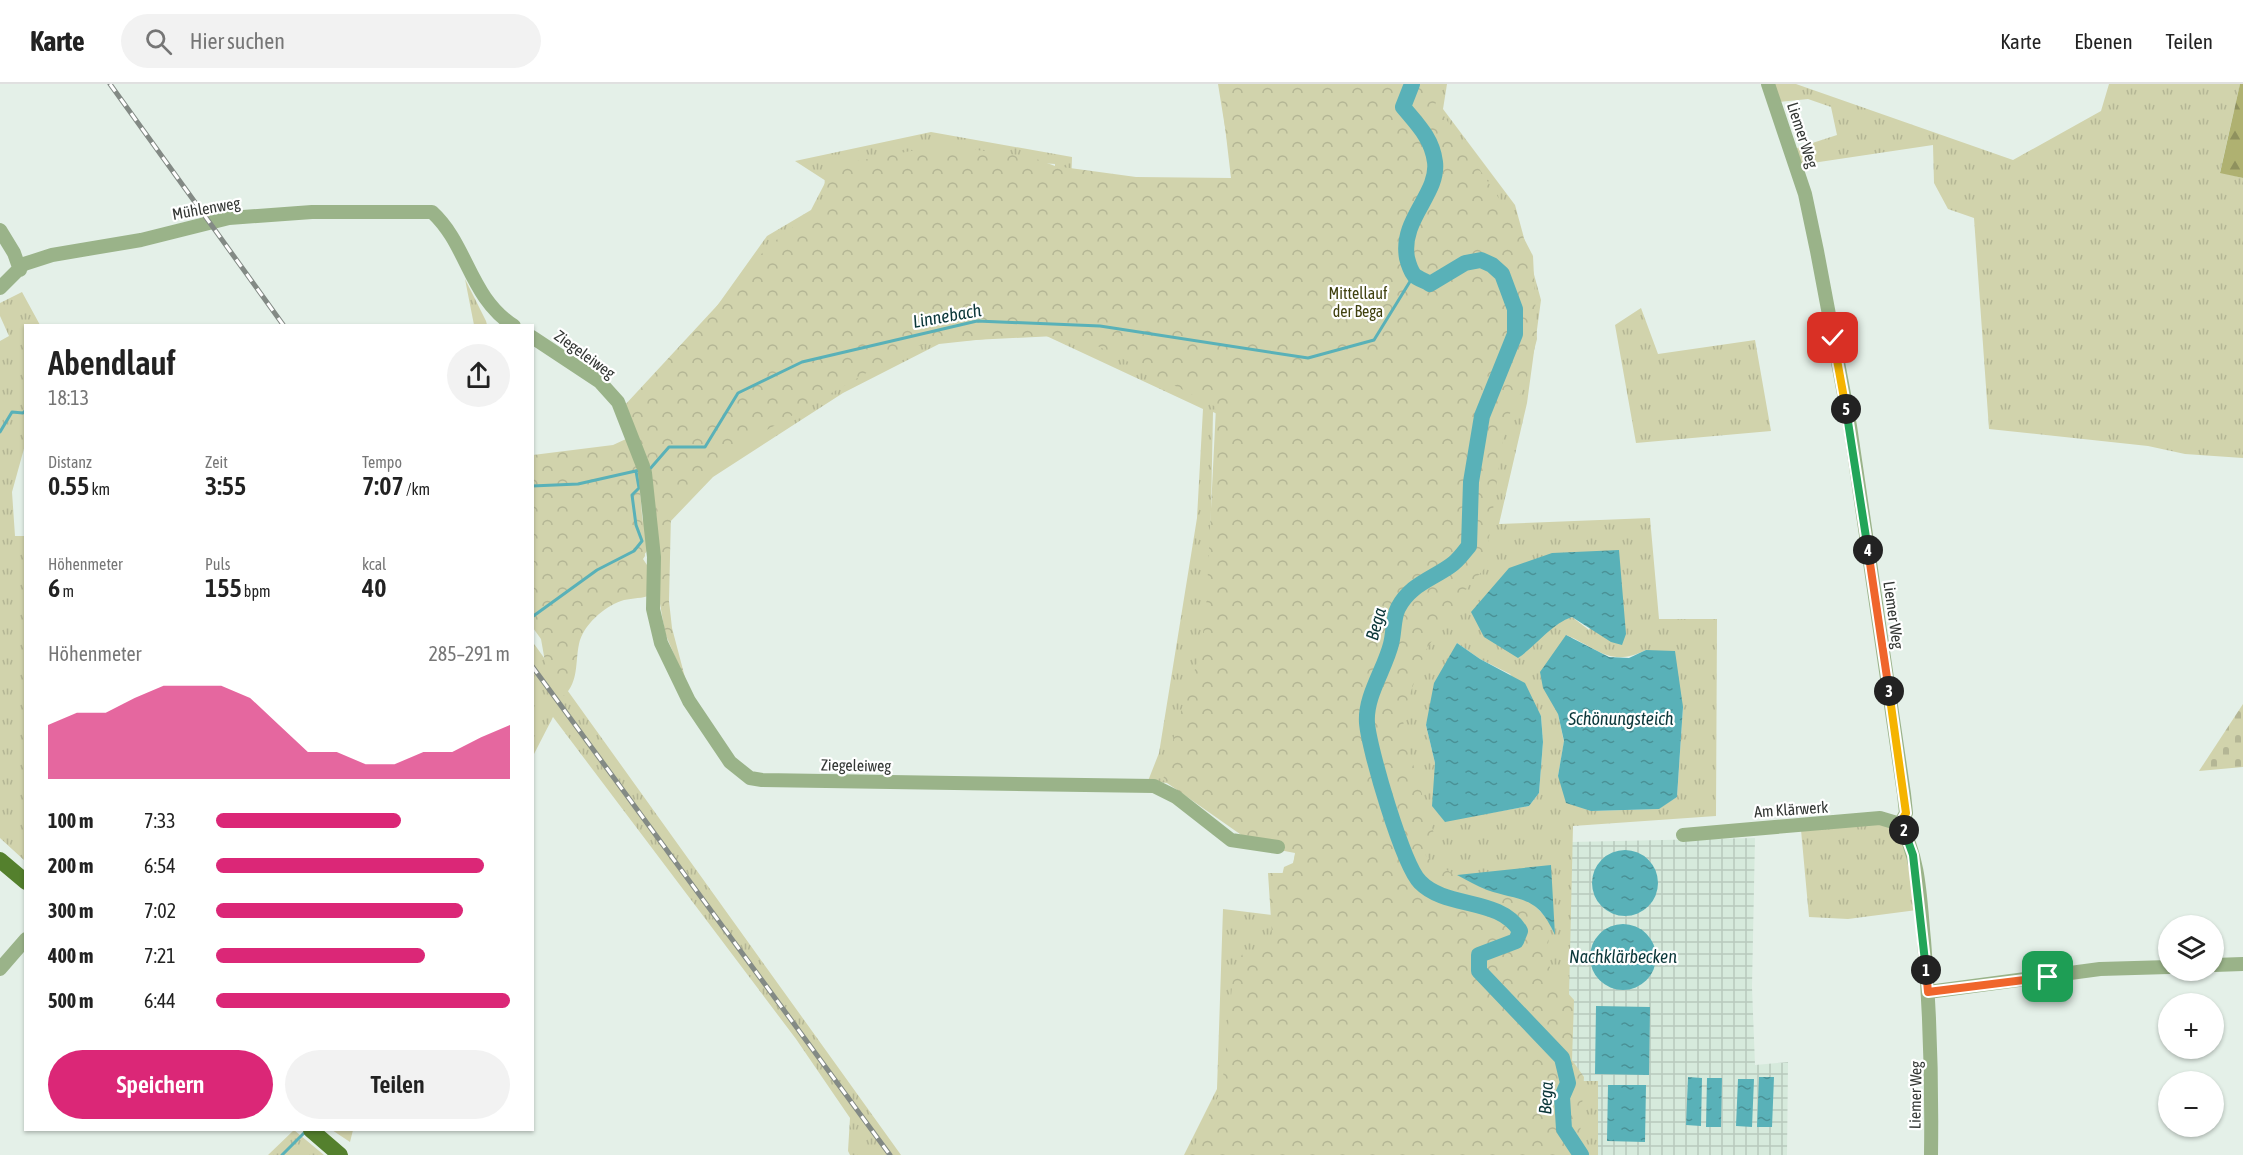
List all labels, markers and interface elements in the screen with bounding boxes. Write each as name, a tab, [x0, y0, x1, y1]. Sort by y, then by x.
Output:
search box	[121, 14, 541, 68]
text: Karte	[30, 25, 85, 57]
icon: search	[142, 25, 175, 58]
text: Hier suchen	[190, 28, 285, 54]
text: Karte	[2000, 29, 2041, 53]
text: Ebenen	[2074, 29, 2133, 53]
text: Teilen	[2166, 29, 2213, 53]
street label: Liemer Weg	[1783, 100, 1822, 171]
street label: Mühlenweg	[171, 193, 242, 224]
park label: Mittellauf der Bega	[1329, 284, 1388, 321]
water label: Linnebach	[911, 299, 983, 332]
pin	[1807, 312, 1858, 363]
icon: check	[1816, 321, 1849, 354]
street label: Ziegeleiweg	[551, 326, 619, 383]
text: Abendlauf	[48, 344, 176, 382]
button: share	[447, 344, 510, 407]
text: 18:13	[48, 386, 89, 409]
pin: 5	[1831, 394, 1861, 424]
text: 5	[1842, 400, 1850, 418]
text: Distanz	[48, 453, 92, 471]
text: Zeit	[205, 453, 228, 471]
text: Tempo	[362, 453, 402, 471]
text: 0.55	[48, 471, 89, 501]
text: 3:55	[205, 471, 246, 501]
text: 7:07	[362, 471, 404, 501]
text: km	[89, 480, 110, 498]
text: /km	[404, 480, 430, 498]
pin: 4	[1853, 535, 1883, 565]
text: 4	[1864, 541, 1872, 559]
text: Höhenmeter	[48, 555, 123, 573]
text: Puls	[205, 555, 230, 573]
text: kcal	[362, 555, 386, 573]
text: 6	[48, 573, 60, 603]
text: 155	[205, 573, 242, 603]
text: 40	[362, 573, 386, 603]
street label: Liemer Weg	[1879, 580, 1908, 650]
text: m	[60, 582, 74, 600]
text: bpm	[242, 582, 271, 600]
water label: Bega	[1361, 605, 1390, 642]
text: Höhenmeter	[48, 642, 142, 665]
text: 285–291 m	[428, 642, 510, 665]
pin: 3	[1874, 676, 1904, 706]
text: 3	[1885, 682, 1893, 700]
water label: Schönungsteich	[1567, 708, 1674, 729]
street label: Ziegeleiweg	[821, 755, 892, 776]
street label: Am Klärwerk	[1753, 797, 1829, 821]
text: 100 m	[48, 809, 93, 832]
text: 7:33	[144, 809, 176, 832]
pin: 2	[1889, 815, 1919, 845]
text: 2	[1900, 821, 1908, 839]
text: 200 m	[48, 854, 93, 877]
text: 6:54	[144, 854, 176, 877]
text: 300 m	[48, 899, 93, 922]
text: 7:02	[144, 899, 176, 922]
map controls	[2158, 915, 2224, 1137]
button: layers	[2158, 915, 2224, 981]
text: 400 m	[48, 944, 93, 967]
text: 7:21	[144, 944, 176, 967]
water label: Nachklärbecken	[1569, 946, 1677, 967]
pin	[2022, 951, 2073, 1002]
pin: 1	[1911, 955, 1941, 985]
icon: arrive	[2031, 960, 2064, 993]
text: 1	[1922, 961, 1930, 979]
text: 500 m	[48, 989, 93, 1012]
text: 6:44	[144, 989, 176, 1012]
button: +	[2158, 993, 2224, 1059]
button: Speichern	[48, 1050, 273, 1119]
button: Teilen	[285, 1050, 510, 1119]
street label: Liemer Weg	[1905, 1061, 1926, 1129]
button: −	[2158, 1071, 2224, 1137]
water label: Bega	[1534, 1080, 1557, 1115]

